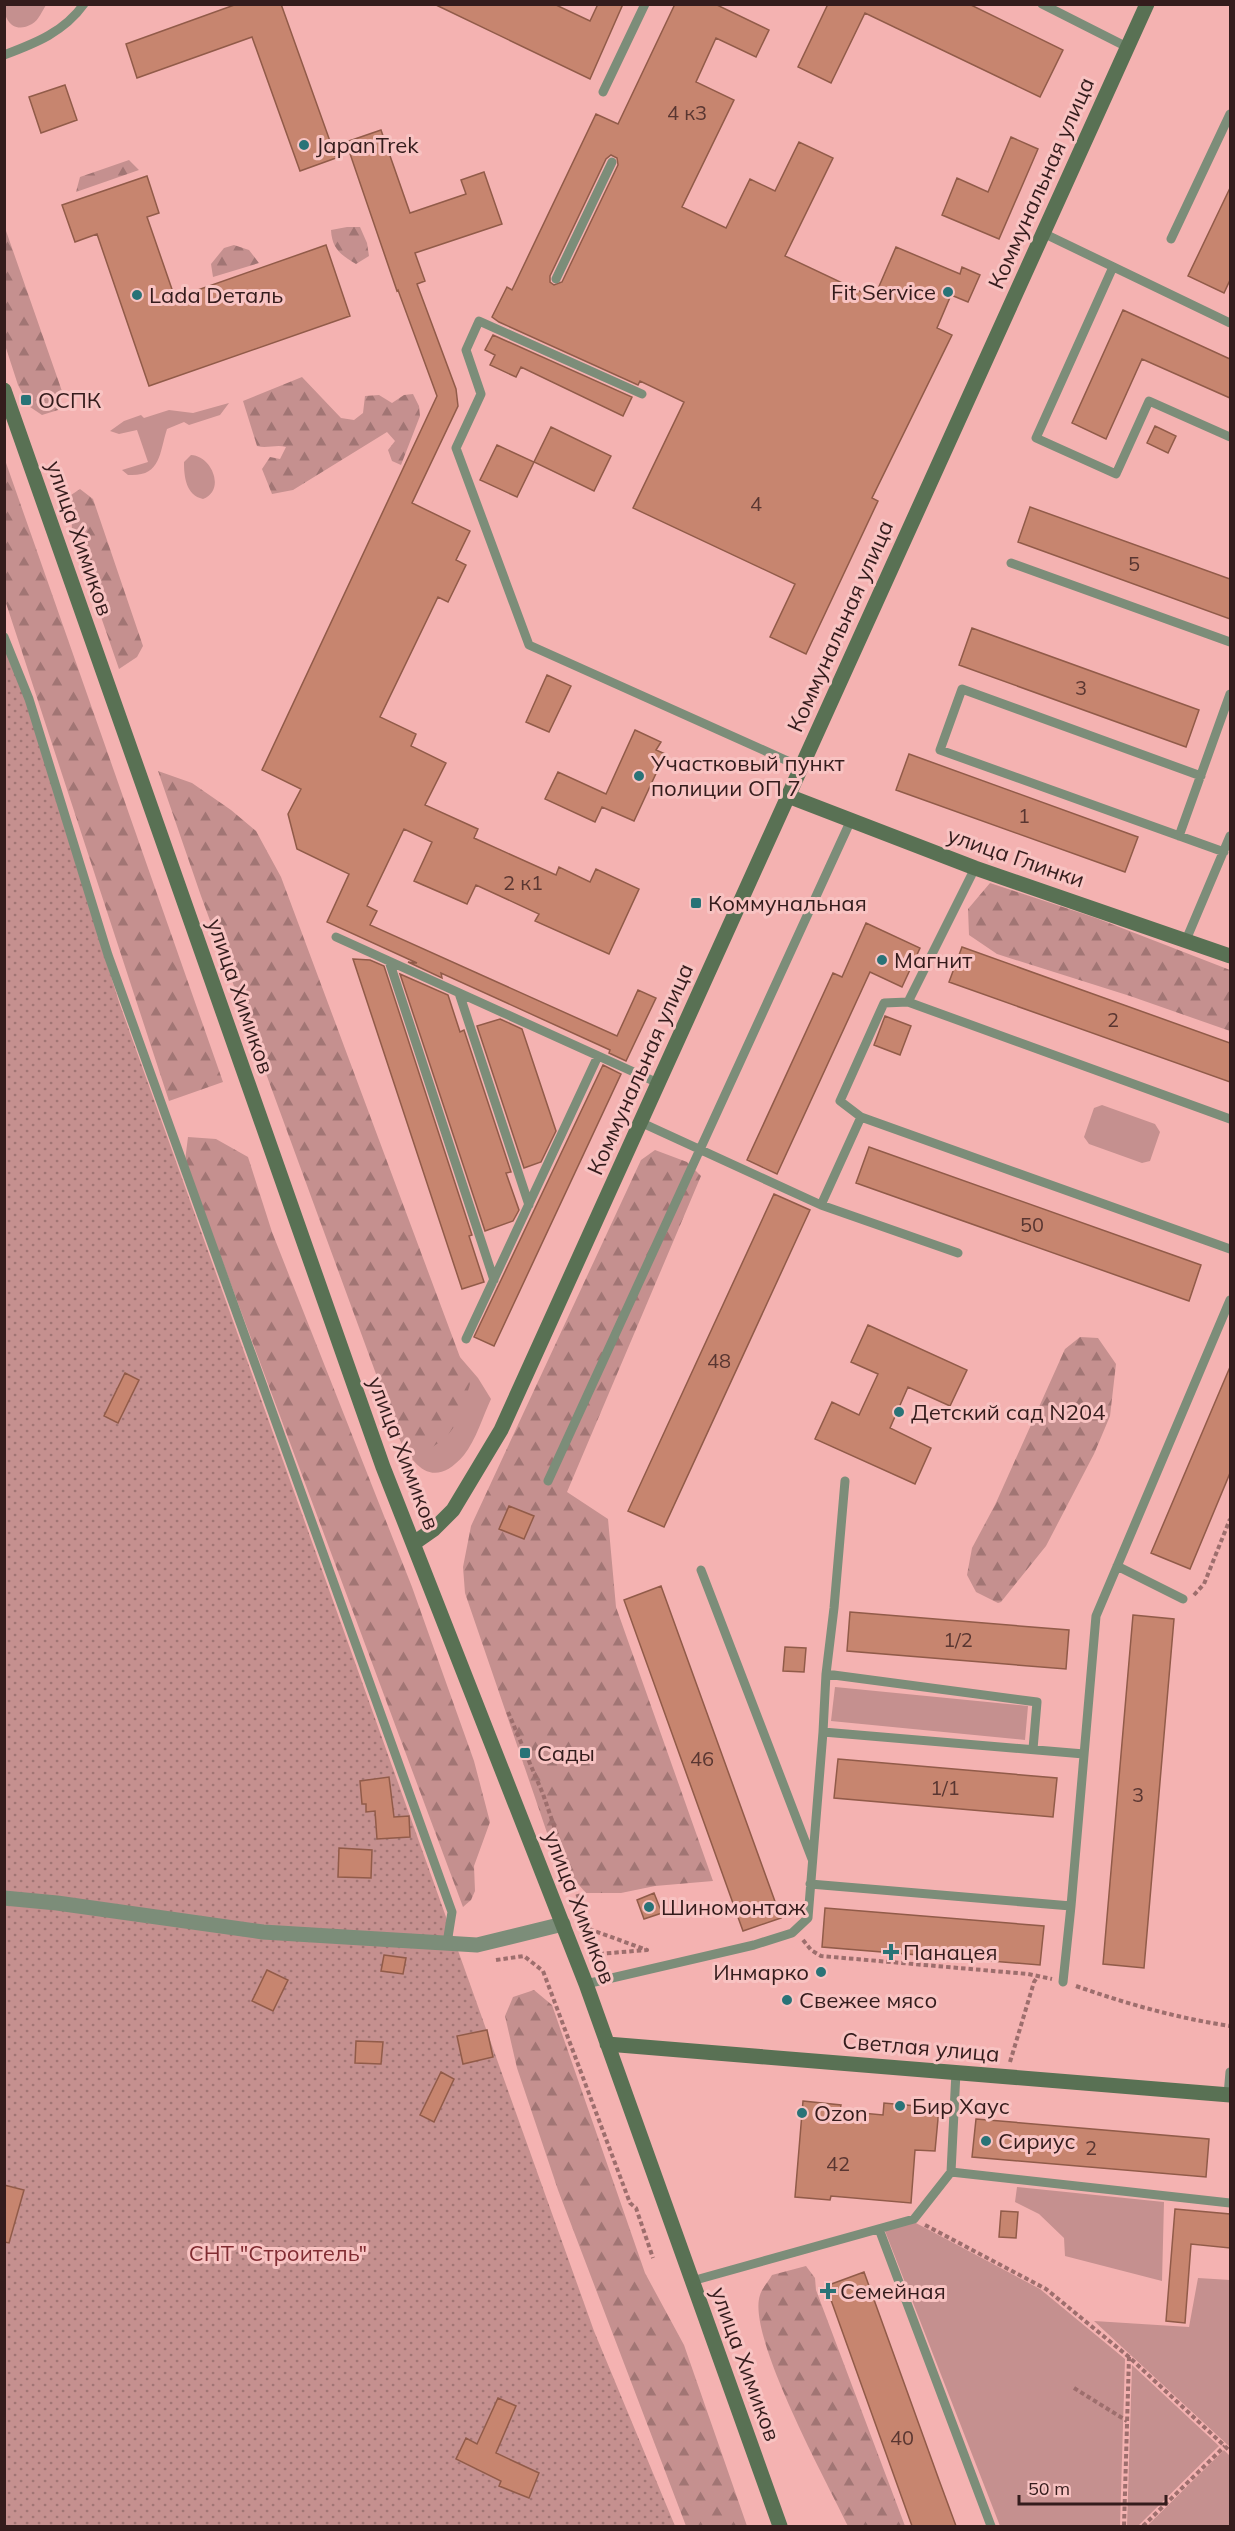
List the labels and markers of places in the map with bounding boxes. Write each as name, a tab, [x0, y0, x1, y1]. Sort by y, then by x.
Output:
place label: JapanTrek	[316, 131, 419, 159]
marker: JapanTrek	[297, 138, 311, 152]
place label: Fit Service	[831, 278, 936, 306]
place label: Lada Dеталь	[149, 281, 283, 309]
marker: Fit Service	[941, 285, 955, 299]
marker: Lada Dеталь	[130, 288, 144, 302]
place label: ОСПК	[38, 386, 102, 414]
marker: ОСПК	[19, 393, 33, 407]
place label: Участковый пункт полиции ОП 7	[650, 749, 845, 802]
marker: Участковый пункт полиции ОП 7	[632, 769, 646, 783]
place label: Коммунальная	[708, 889, 867, 917]
marker: Коммунальная	[689, 896, 703, 910]
place label: Магнит	[894, 946, 972, 974]
marker: Магнит	[875, 953, 889, 967]
place label: Детский сад N204	[911, 1398, 1105, 1426]
marker: Детский сад N204	[892, 1405, 906, 1419]
place label: Сады	[537, 1739, 595, 1767]
marker: Сады	[518, 1746, 532, 1760]
place label: Шиномонтаж	[661, 1893, 806, 1921]
marker: Шиномонтаж	[642, 1900, 656, 1914]
place label: Панацея	[903, 1938, 998, 1966]
marker: Панацея	[884, 1945, 898, 1959]
place label: Инмарко	[713, 1958, 809, 1986]
marker: Инмарко	[814, 1965, 828, 1979]
place label: Свежее мясо	[799, 1986, 937, 2014]
marker: Свежее мясо	[780, 1993, 794, 2007]
place label: Бир Хаус	[912, 2092, 1010, 2120]
place label: Ozon	[814, 2099, 868, 2127]
marker: Бир Хаус	[893, 2099, 907, 2113]
marker: Ozon	[795, 2106, 809, 2120]
place label: Сириус	[998, 2127, 1076, 2155]
marker: Сириус	[979, 2134, 993, 2148]
place label: Семейная	[840, 2277, 946, 2305]
marker: Семейная	[821, 2284, 835, 2298]

